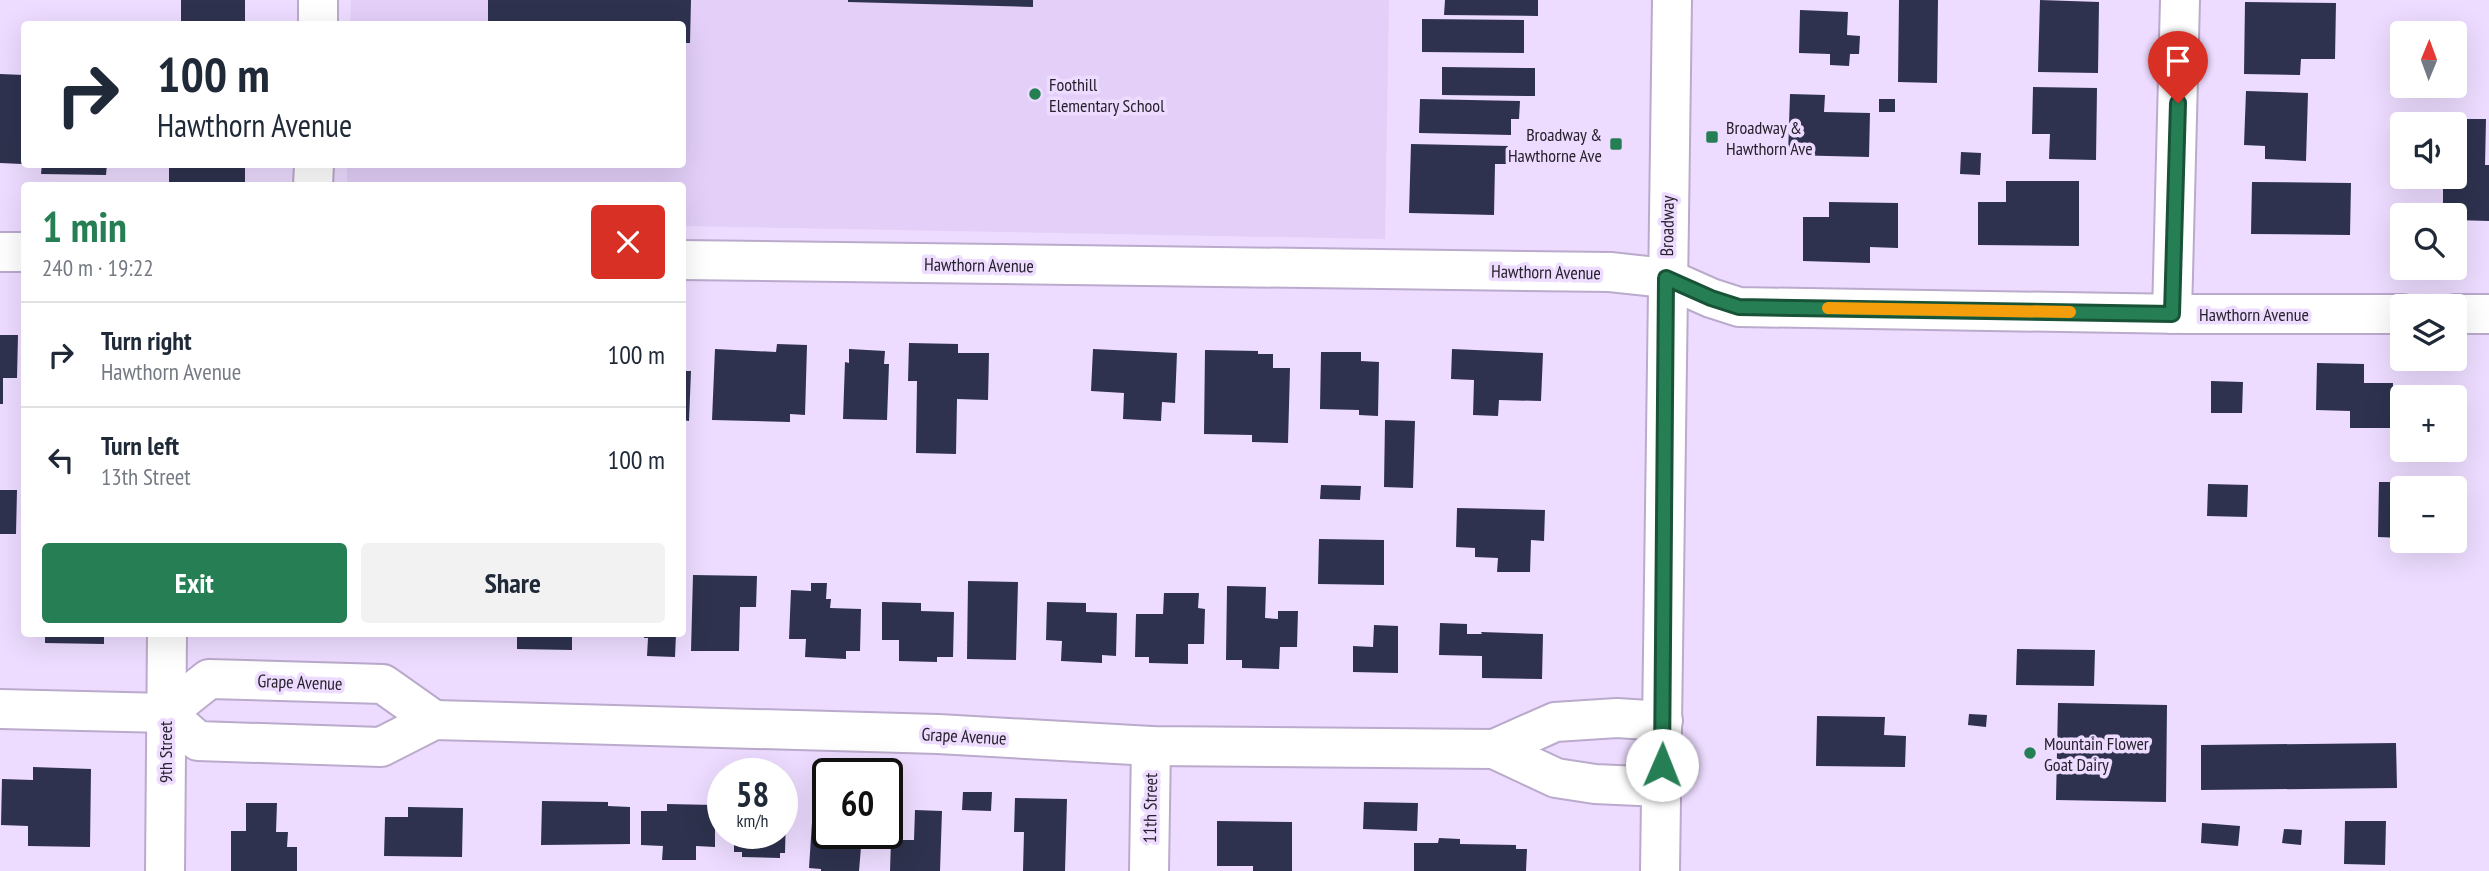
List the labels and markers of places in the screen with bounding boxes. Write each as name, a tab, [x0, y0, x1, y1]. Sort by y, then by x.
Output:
pin	[2148, 31, 2208, 103]
place label: Foothill Elementary School	[1049, 73, 1165, 117]
marker: Foothill Elementary School	[1027, 86, 1043, 102]
place label: Broadway & Hawthorn Ave	[1726, 116, 1813, 160]
place label: Broadway & Hawthorne Ave	[1508, 123, 1602, 167]
marker: Broadway & Hawthorn Ave	[1704, 129, 1720, 145]
marker: Broadway & Hawthorne Ave	[1608, 136, 1624, 152]
place label: Mountain Flower Goat Dairy	[2044, 732, 2149, 776]
marker: Mountain Flower Goat Dairy	[2022, 745, 2038, 761]

